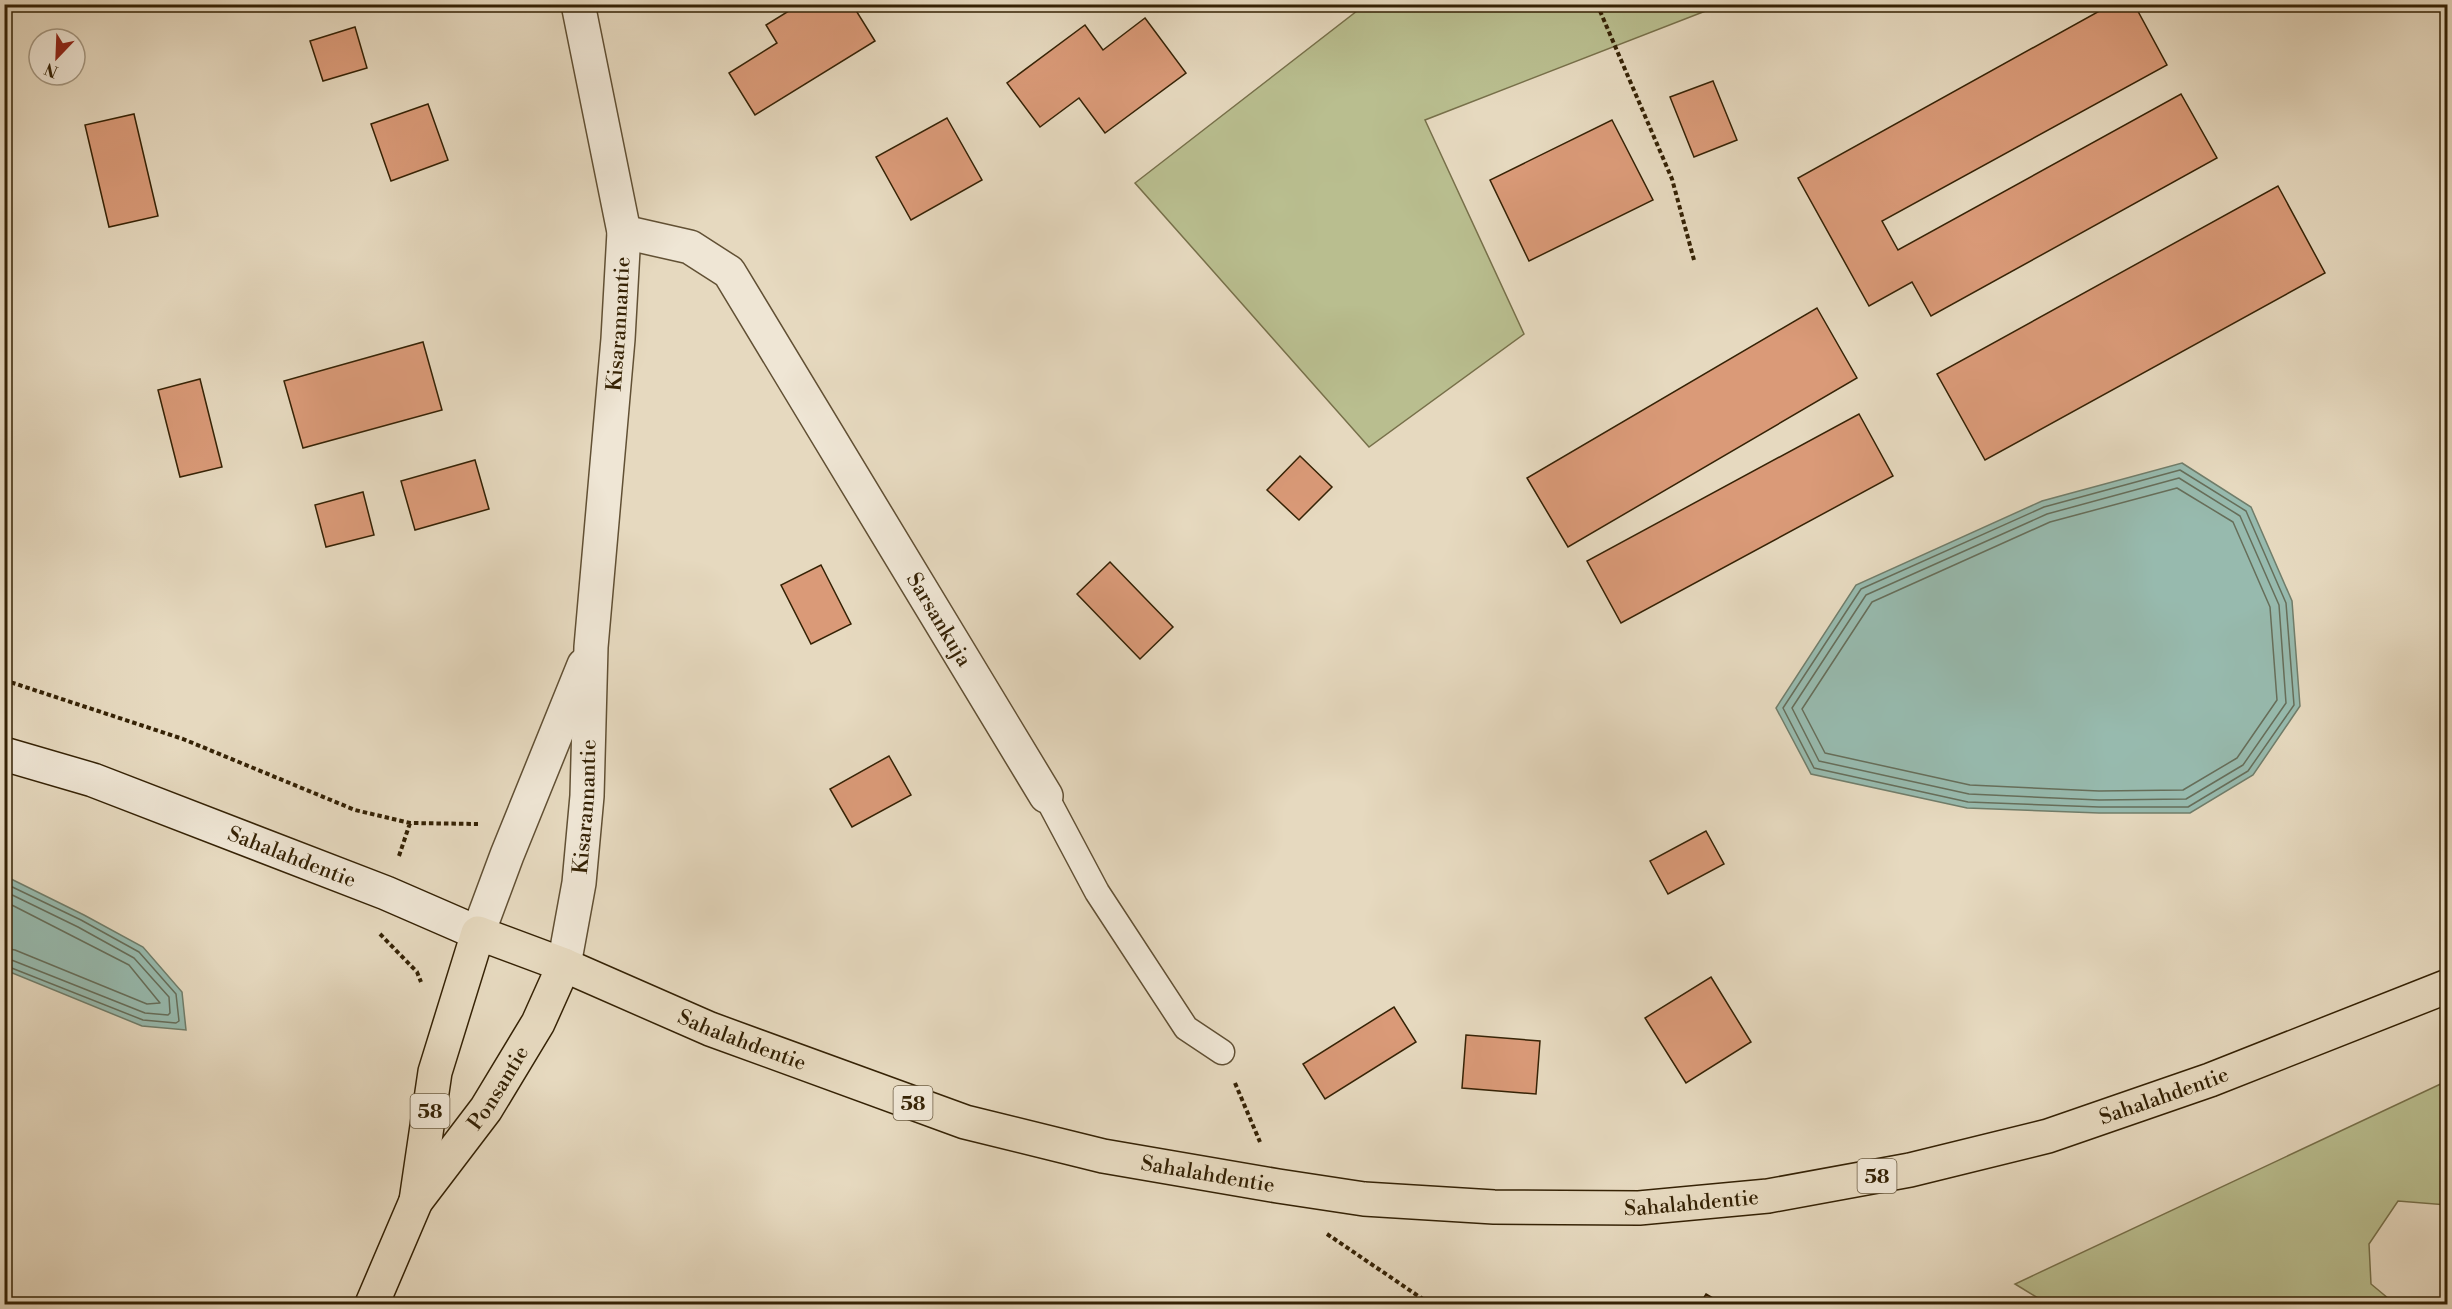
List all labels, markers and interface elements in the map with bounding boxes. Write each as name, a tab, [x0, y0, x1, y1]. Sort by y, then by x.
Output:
north arrow	[27, 27, 87, 87]
text: N	[41, 58, 61, 82]
street label: Kisarannantie	[601, 256, 637, 392]
street label: Sarsankuja	[900, 568, 977, 672]
street label: Kisarannantie	[568, 739, 603, 875]
street label: Sahalahdentie	[224, 821, 359, 894]
street label: Sahalahdentie	[673, 1004, 810, 1077]
street label: Ponsantie	[463, 1041, 535, 1136]
street label: Sahalahdentie	[2096, 1062, 2233, 1131]
road number: 58	[894, 1086, 932, 1120]
road number: 58	[410, 1094, 450, 1128]
street label: Sahalahdentie	[1139, 1151, 1277, 1199]
road number: 58	[1858, 1159, 1896, 1193]
street label: Sahalahdentie	[1624, 1185, 1760, 1222]

